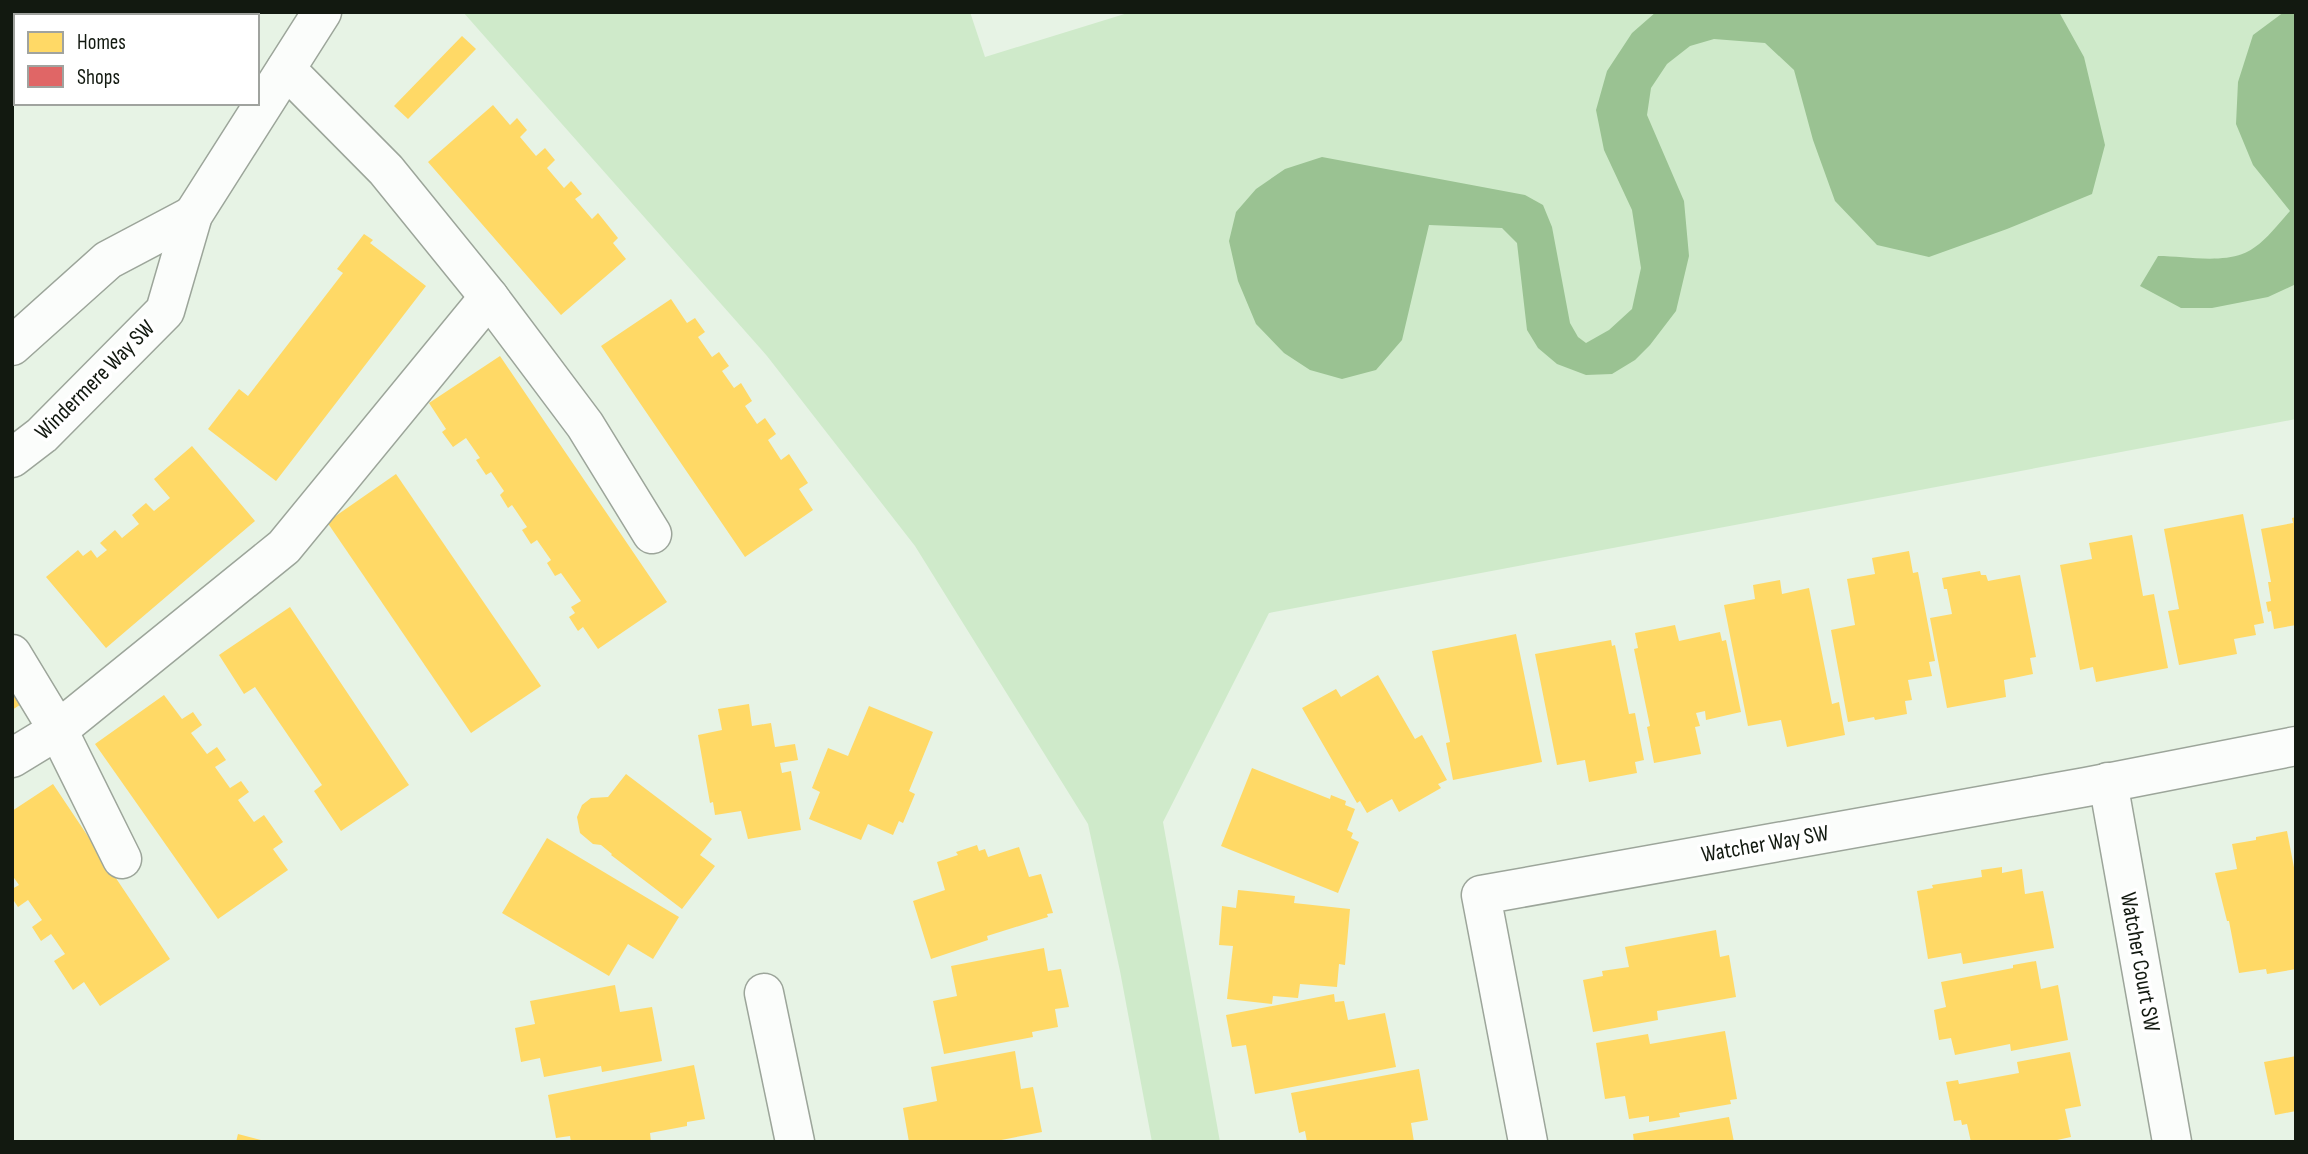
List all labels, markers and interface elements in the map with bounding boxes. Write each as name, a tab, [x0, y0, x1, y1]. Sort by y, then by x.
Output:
legend	[14, 14, 259, 105]
text: Homes	[77, 30, 126, 55]
text: Shops	[77, 65, 120, 90]
street label: Windermere Way SW	[29, 314, 161, 446]
street label: Watcher Way SW	[1699, 819, 1831, 869]
street label: Watcher Court SW	[2114, 890, 2166, 1034]

